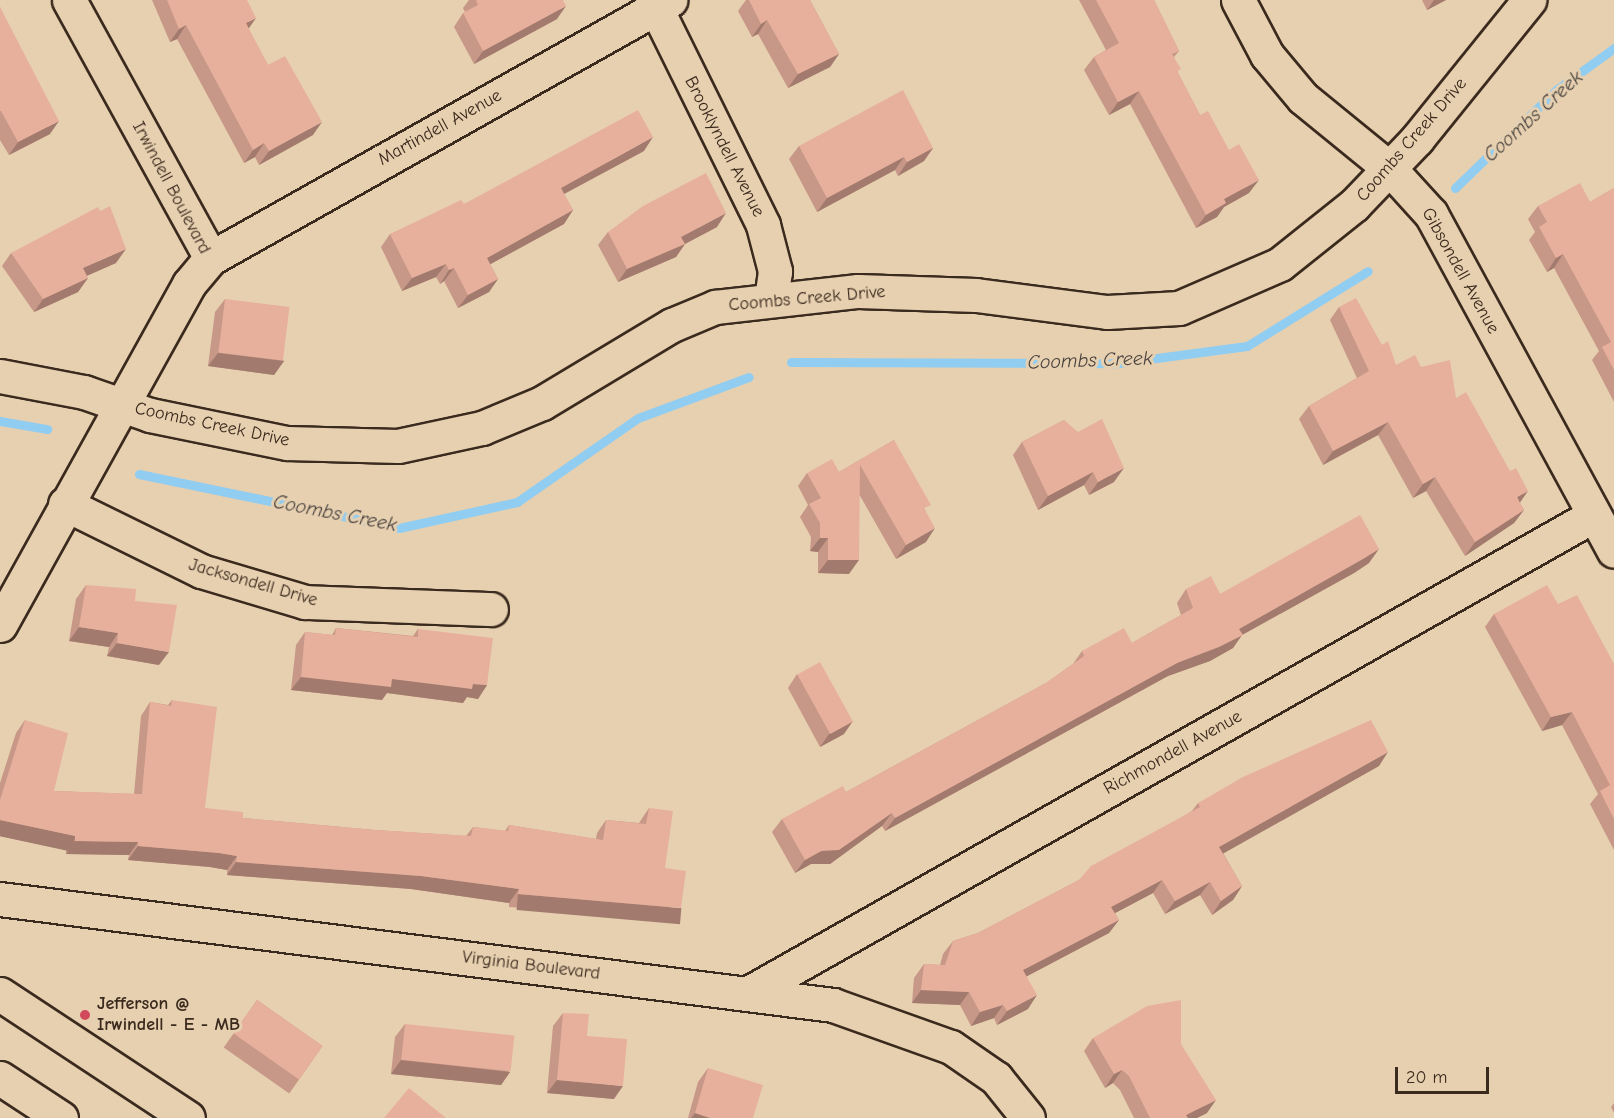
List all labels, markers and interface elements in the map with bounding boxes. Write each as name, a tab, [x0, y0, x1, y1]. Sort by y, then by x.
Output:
water label: Coombs Creek	[1478, 65, 1588, 167]
street label: Brooklyndell Avenue	[679, 73, 769, 221]
street label: Coombs Creek Drive	[1352, 74, 1472, 206]
street label: Martindell Avenue	[374, 85, 506, 171]
street label: Irwindell Boulevard	[127, 118, 215, 258]
street label: Gibsondell Avenue	[1416, 204, 1504, 338]
street label: Coombs Creek Drive	[728, 281, 886, 317]
water label: Coombs Creek	[1027, 346, 1153, 374]
street label: Coombs Creek Drive	[133, 398, 291, 452]
water label: Coombs Creek	[271, 489, 399, 537]
street label: Jacksondell Drive	[186, 554, 320, 612]
street label: Richmondell Avenue	[1100, 706, 1246, 800]
street label: Virginia Boulevard	[461, 947, 601, 985]
place label: Jefferson @ Irwindell - E - MB	[97, 994, 240, 1036]
marker: Jefferson @ Irwindell - E - MB	[78, 1008, 92, 1022]
scale bar	[1398, 1055, 1492, 1093]
text: 20 m	[1406, 1067, 1447, 1088]

